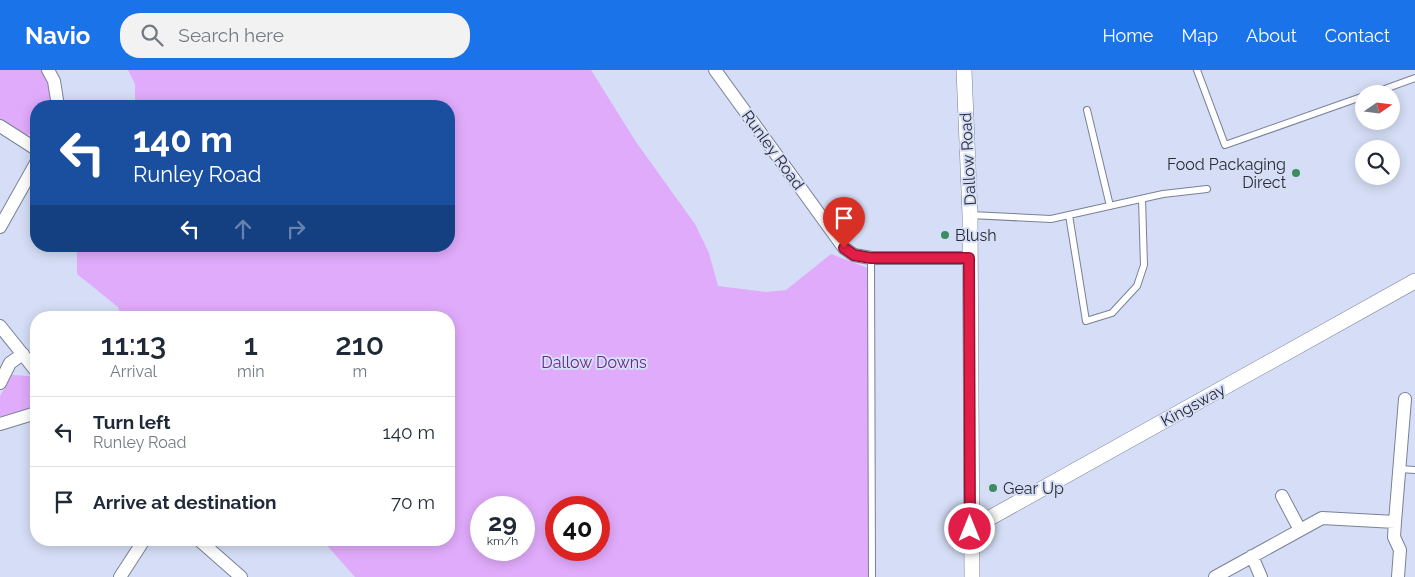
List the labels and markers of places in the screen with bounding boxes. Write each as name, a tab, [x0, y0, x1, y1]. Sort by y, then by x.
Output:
place label: Food Packaging Direct	[1167, 155, 1287, 192]
marker: Food Packaging Direct	[1290, 167, 1302, 179]
pin	[823, 197, 865, 248]
place label: Blush	[955, 226, 997, 245]
marker: Blush	[939, 229, 951, 241]
place label: Gear Up	[1003, 479, 1064, 498]
marker: Gear Up	[987, 482, 999, 494]

